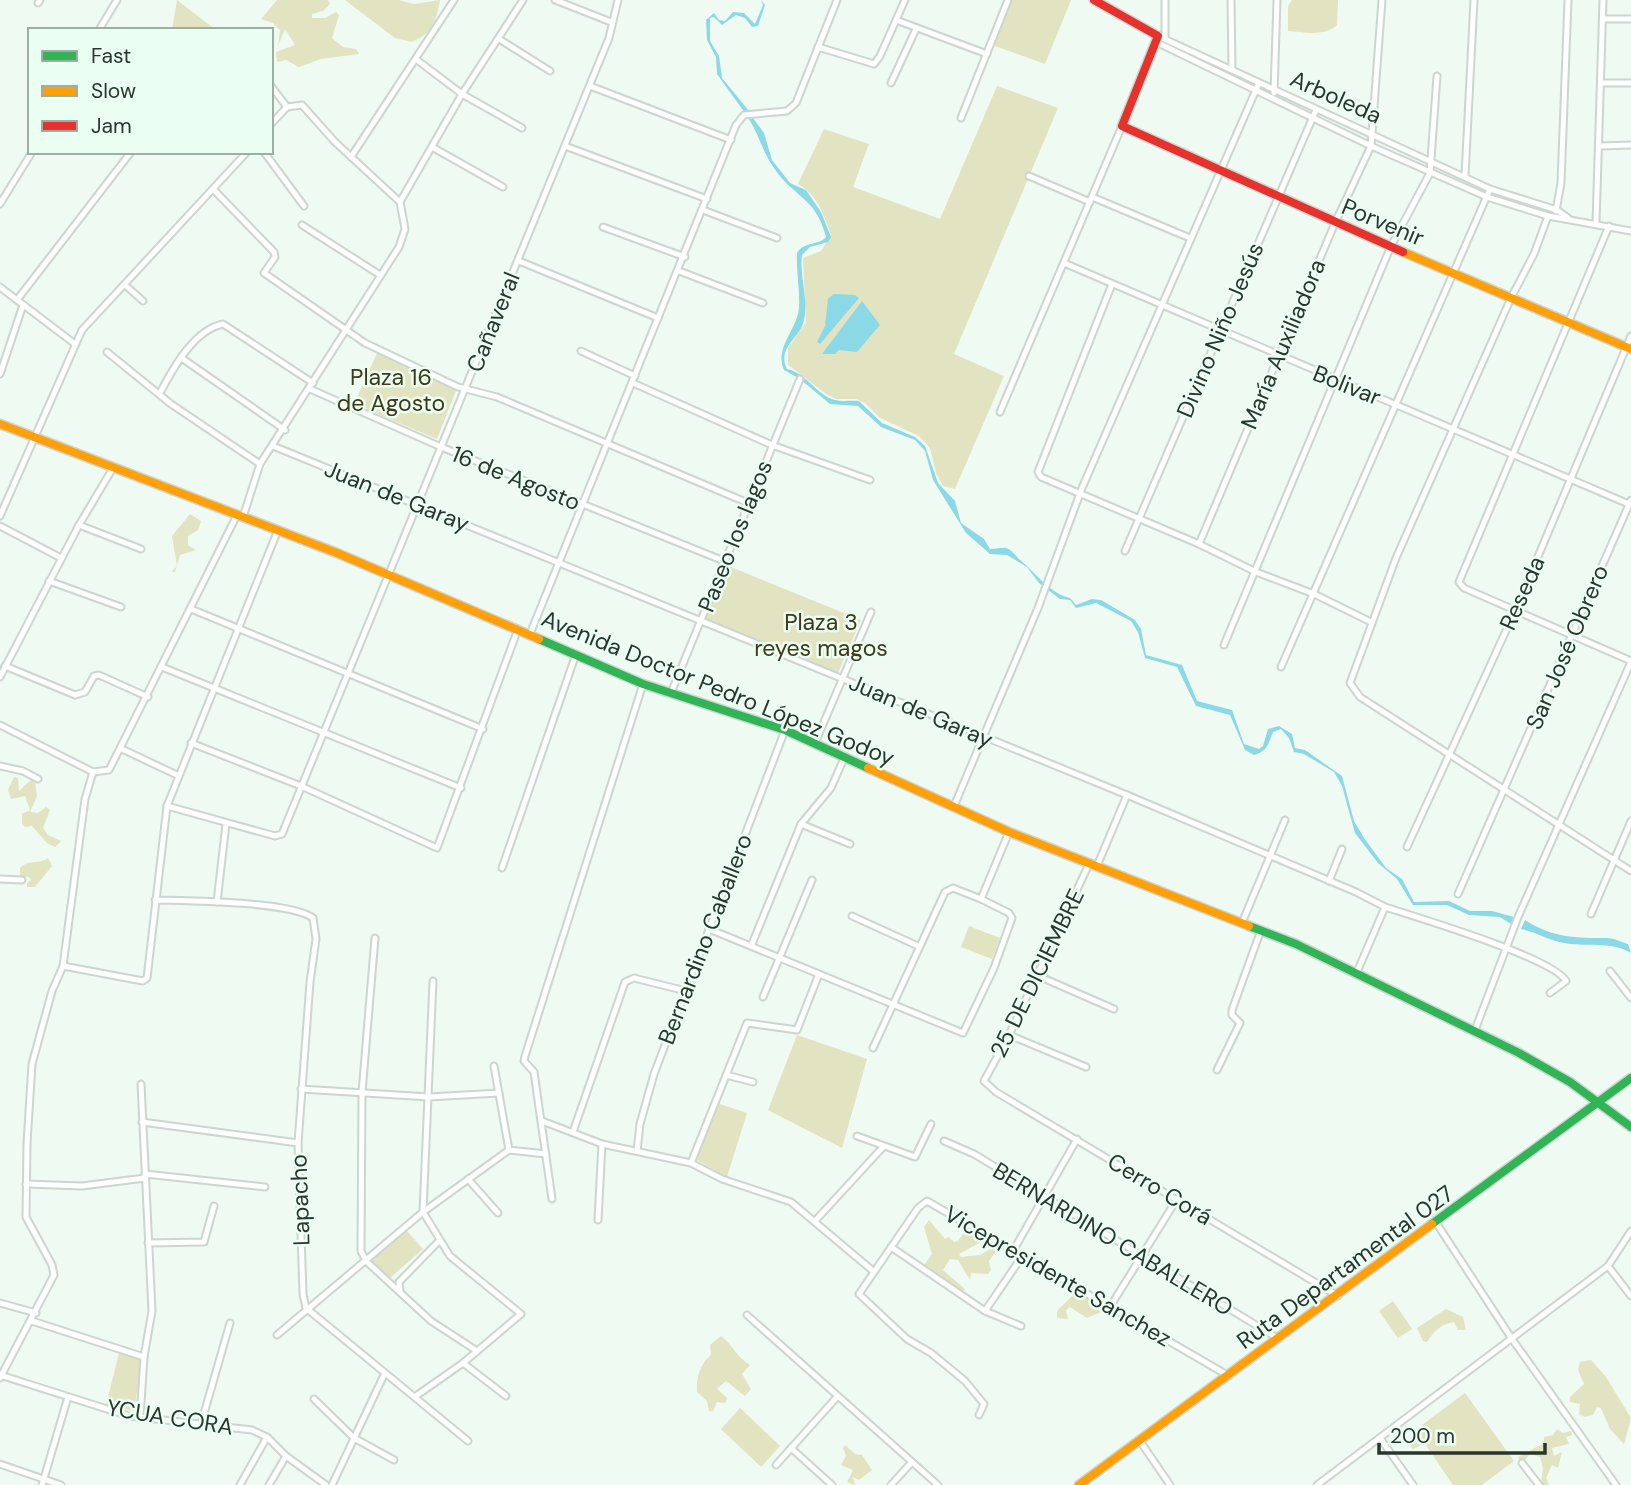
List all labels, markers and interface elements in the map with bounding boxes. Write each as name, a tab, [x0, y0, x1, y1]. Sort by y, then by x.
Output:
legend	[28, 28, 273, 154]
text: Fast	[91, 42, 131, 70]
street label: Arboleda	[1286, 64, 1386, 130]
text: Slow	[91, 77, 136, 105]
text: Jam	[91, 112, 132, 140]
street label: Porvenir	[1337, 191, 1429, 253]
street label: Divino Niño Jesús	[1170, 238, 1270, 422]
street label: María Auxiliadora	[1234, 255, 1332, 433]
street label: Cañaveral	[459, 268, 527, 376]
street label: Bolivar	[1309, 358, 1385, 412]
park label: Plaza 16 de Agosto	[337, 362, 445, 418]
street label: 16 de Agosto	[447, 439, 585, 517]
street label: Juan de Garay	[320, 453, 474, 539]
street label: Paseo los lagos	[691, 456, 779, 616]
street label: Reseda	[1493, 551, 1551, 635]
street label: San José Obrero	[1519, 560, 1615, 734]
street label: Avenida Doctor Pedro López Godoy	[537, 603, 899, 773]
park label: Plaza 3 reyes magos	[754, 607, 888, 663]
street label: Juan de Garay	[844, 667, 998, 755]
street label: Bernardino Caballero	[651, 829, 759, 1049]
street label: 25 DE DICIEMBRE	[983, 884, 1091, 1062]
street label: Cerro Corá	[1102, 1146, 1218, 1232]
street label: Lapacho	[283, 1154, 317, 1246]
street label: BERNARDINO CABALLERO	[987, 1155, 1239, 1323]
street label: Ruta Departamental 027	[1231, 1178, 1459, 1356]
street label: Vicepresidente Sanchez	[939, 1199, 1177, 1353]
street label: YCUA CORA	[105, 1392, 235, 1442]
scale bar	[1379, 1412, 1545, 1456]
text: 200 m	[1390, 1422, 1455, 1450]

